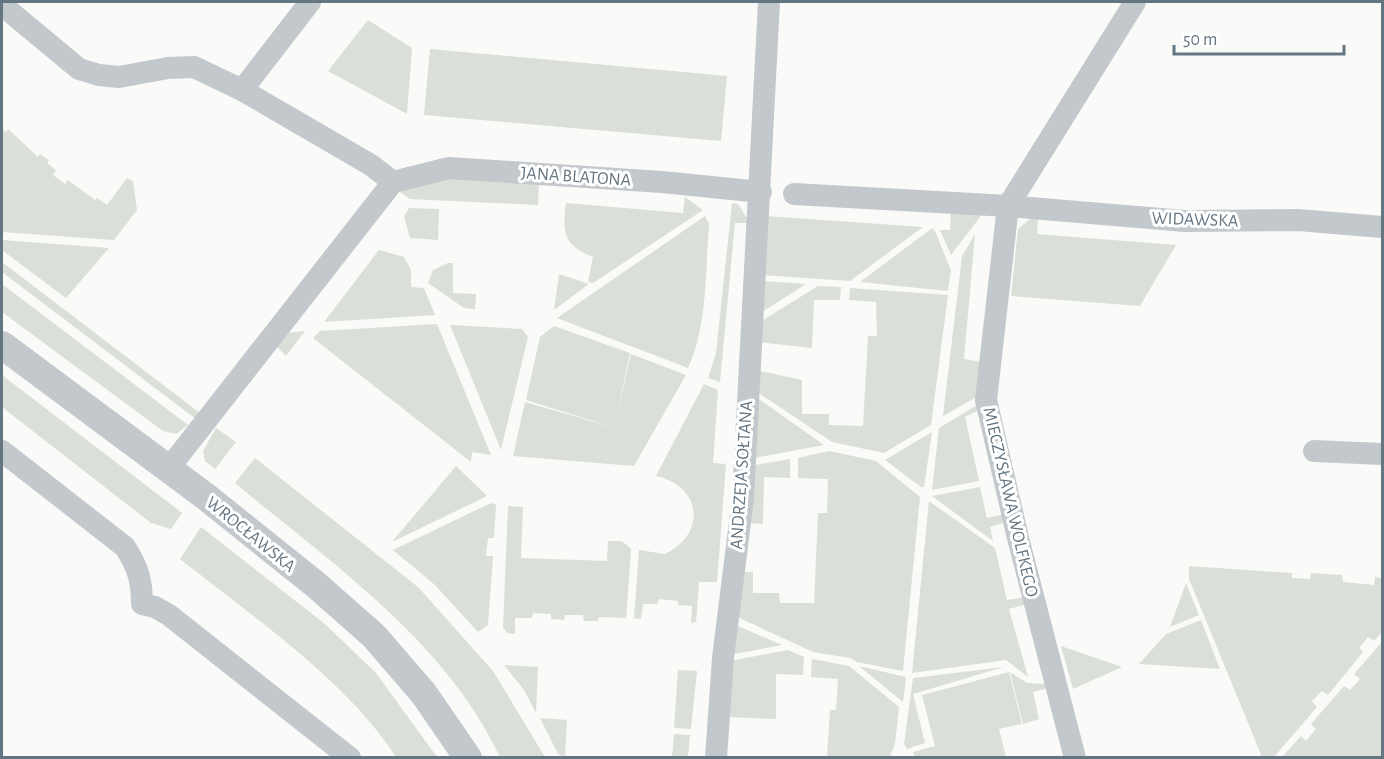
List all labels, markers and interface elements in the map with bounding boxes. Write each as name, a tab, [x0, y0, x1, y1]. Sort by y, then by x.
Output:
scale bar	[1174, 18, 1344, 56]
text: 50 m	[1183, 31, 1217, 49]
street label: JANA BLATONA	[520, 164, 632, 190]
street label: WIDAWSKA	[1151, 209, 1239, 231]
street label: ANDRZEJA SOŁTANA	[728, 399, 756, 550]
street label: MIECZYSŁAWA WOLFKEGO	[979, 406, 1041, 599]
street label: WROCŁAWSKA	[202, 494, 299, 576]

